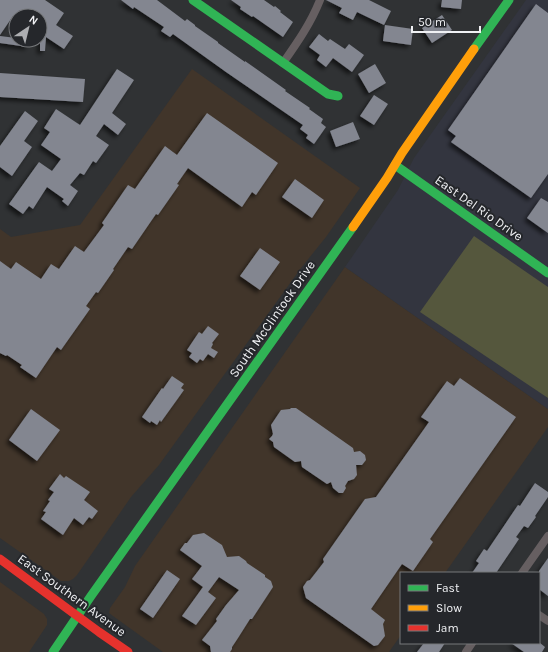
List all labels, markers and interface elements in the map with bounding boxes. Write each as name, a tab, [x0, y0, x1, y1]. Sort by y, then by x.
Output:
north arrow	[8, 8, 48, 48]
scale bar	[412, 8, 480, 34]
text: N	[26, 13, 40, 28]
text: 50 m	[418, 15, 446, 29]
street label: East Del Rio Drive	[432, 172, 526, 244]
street label: South McClintock Drive	[226, 257, 318, 380]
street label: East Southern Avenue	[15, 551, 129, 639]
legend	[400, 572, 540, 644]
text: Fast	[436, 581, 460, 595]
text: Slow	[436, 601, 462, 615]
text: Jam	[436, 621, 459, 635]

